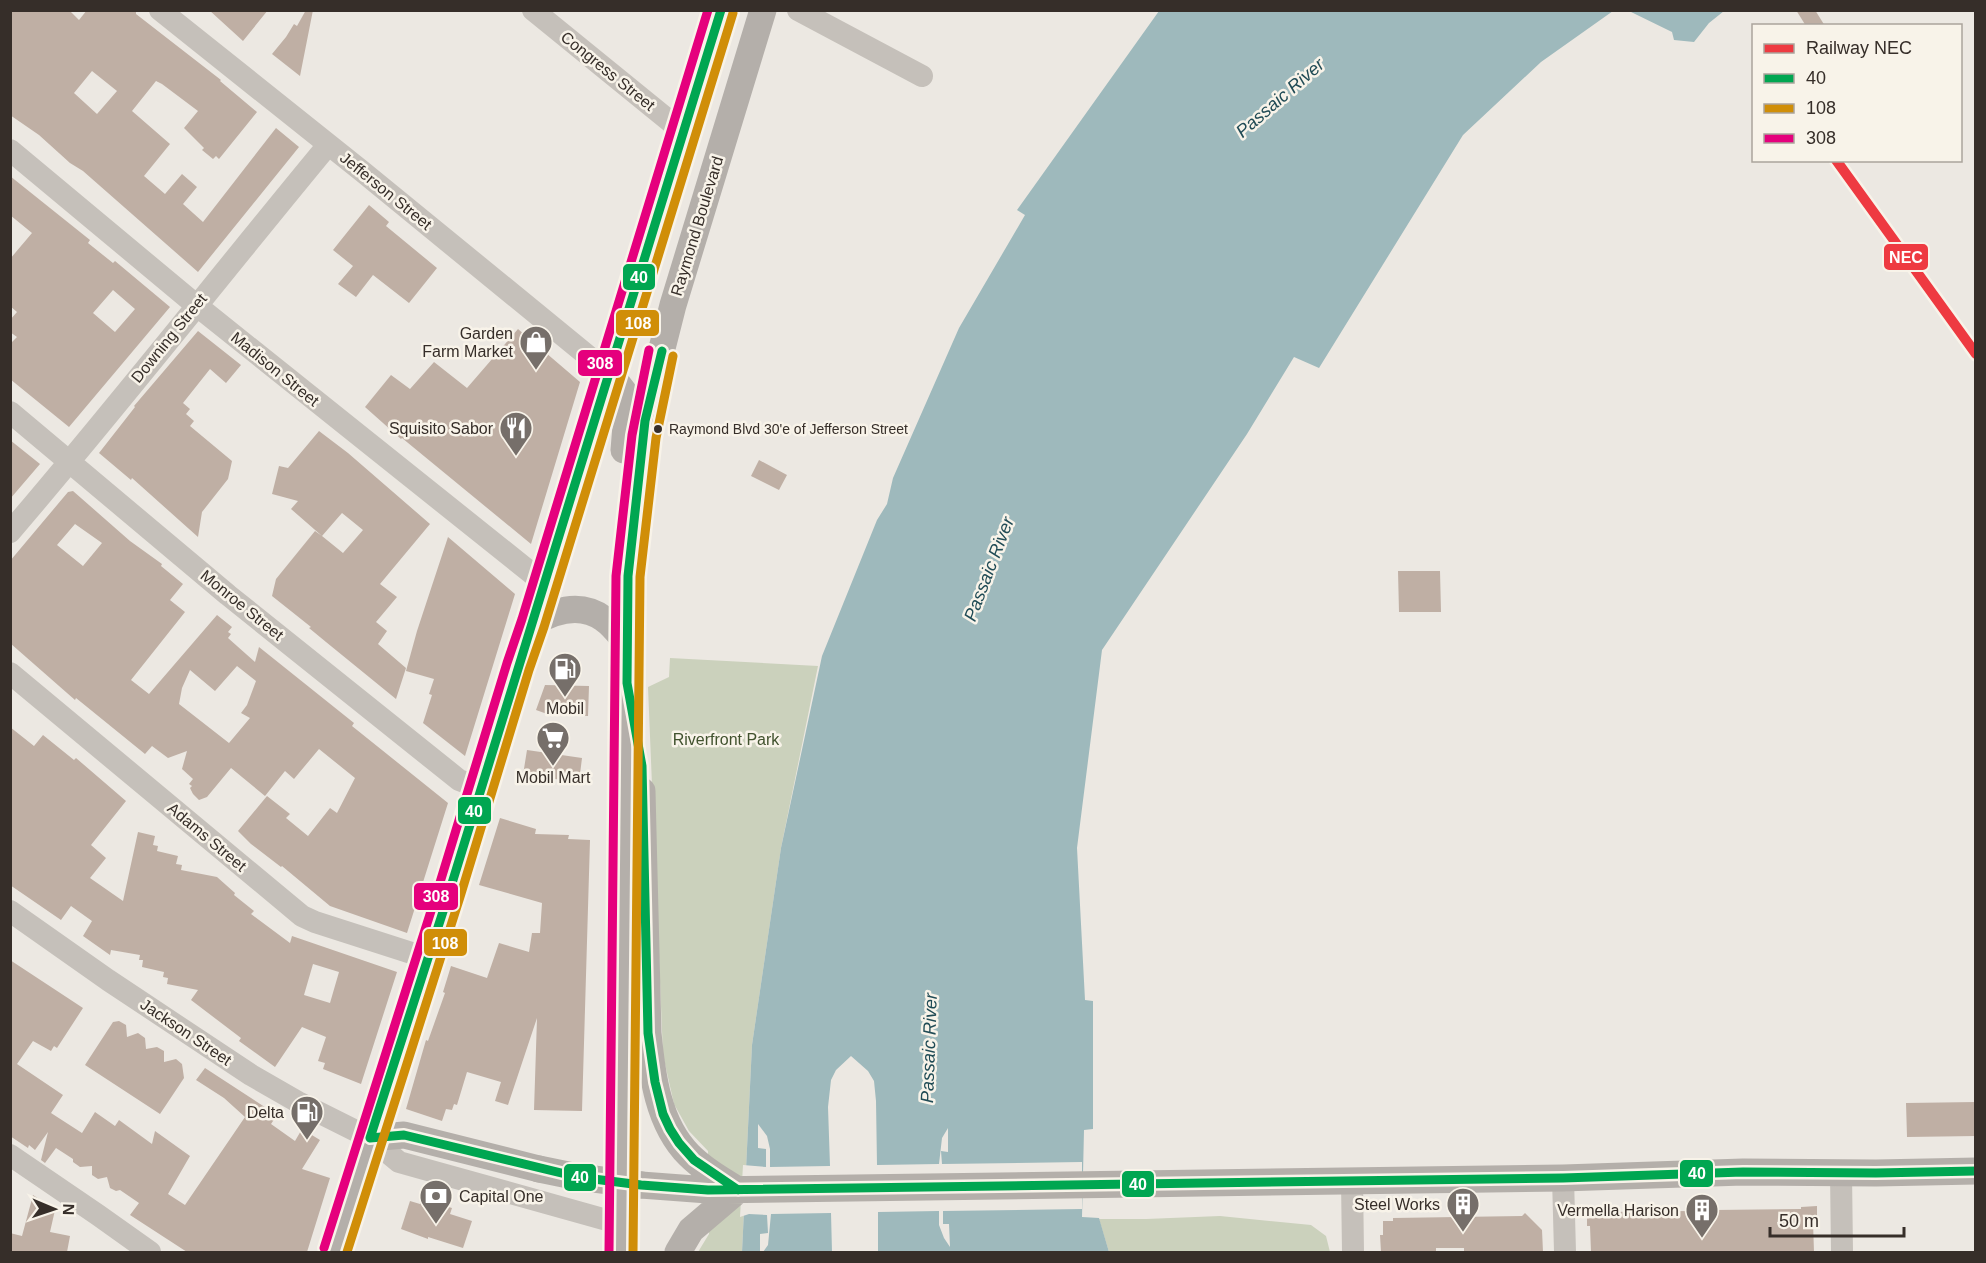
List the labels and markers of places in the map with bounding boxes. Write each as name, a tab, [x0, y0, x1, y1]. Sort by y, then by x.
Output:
shop icon: Garden Farm Market	[518, 324, 554, 371]
place label: Garden Farm Market	[422, 325, 514, 360]
restaurant icon: Squisito Sabor	[498, 410, 534, 457]
place label: Squisito Sabor	[389, 420, 494, 437]
place label: Raymond Blvd 30'e of Jefferson Street	[669, 421, 908, 437]
marker: Raymond Blvd 30'e of Jefferson Street	[652, 423, 664, 435]
fuel station icon: Mobil	[547, 651, 583, 698]
place label: Mobil	[546, 700, 584, 717]
supermarket icon: Mobil Mart	[535, 720, 571, 767]
place label: Mobil Mart	[516, 769, 591, 786]
fuel station icon: Delta	[289, 1094, 325, 1141]
place label: Delta	[247, 1104, 284, 1121]
bank icon: Capital One	[418, 1178, 454, 1225]
building icon: Steel Works	[1445, 1186, 1481, 1233]
place label: Capital One	[459, 1188, 544, 1205]
building icon: Vermella Harison	[1684, 1192, 1720, 1239]
place label: Steel Works	[1354, 1196, 1440, 1213]
place label: Vermella Harison	[1557, 1202, 1679, 1219]

